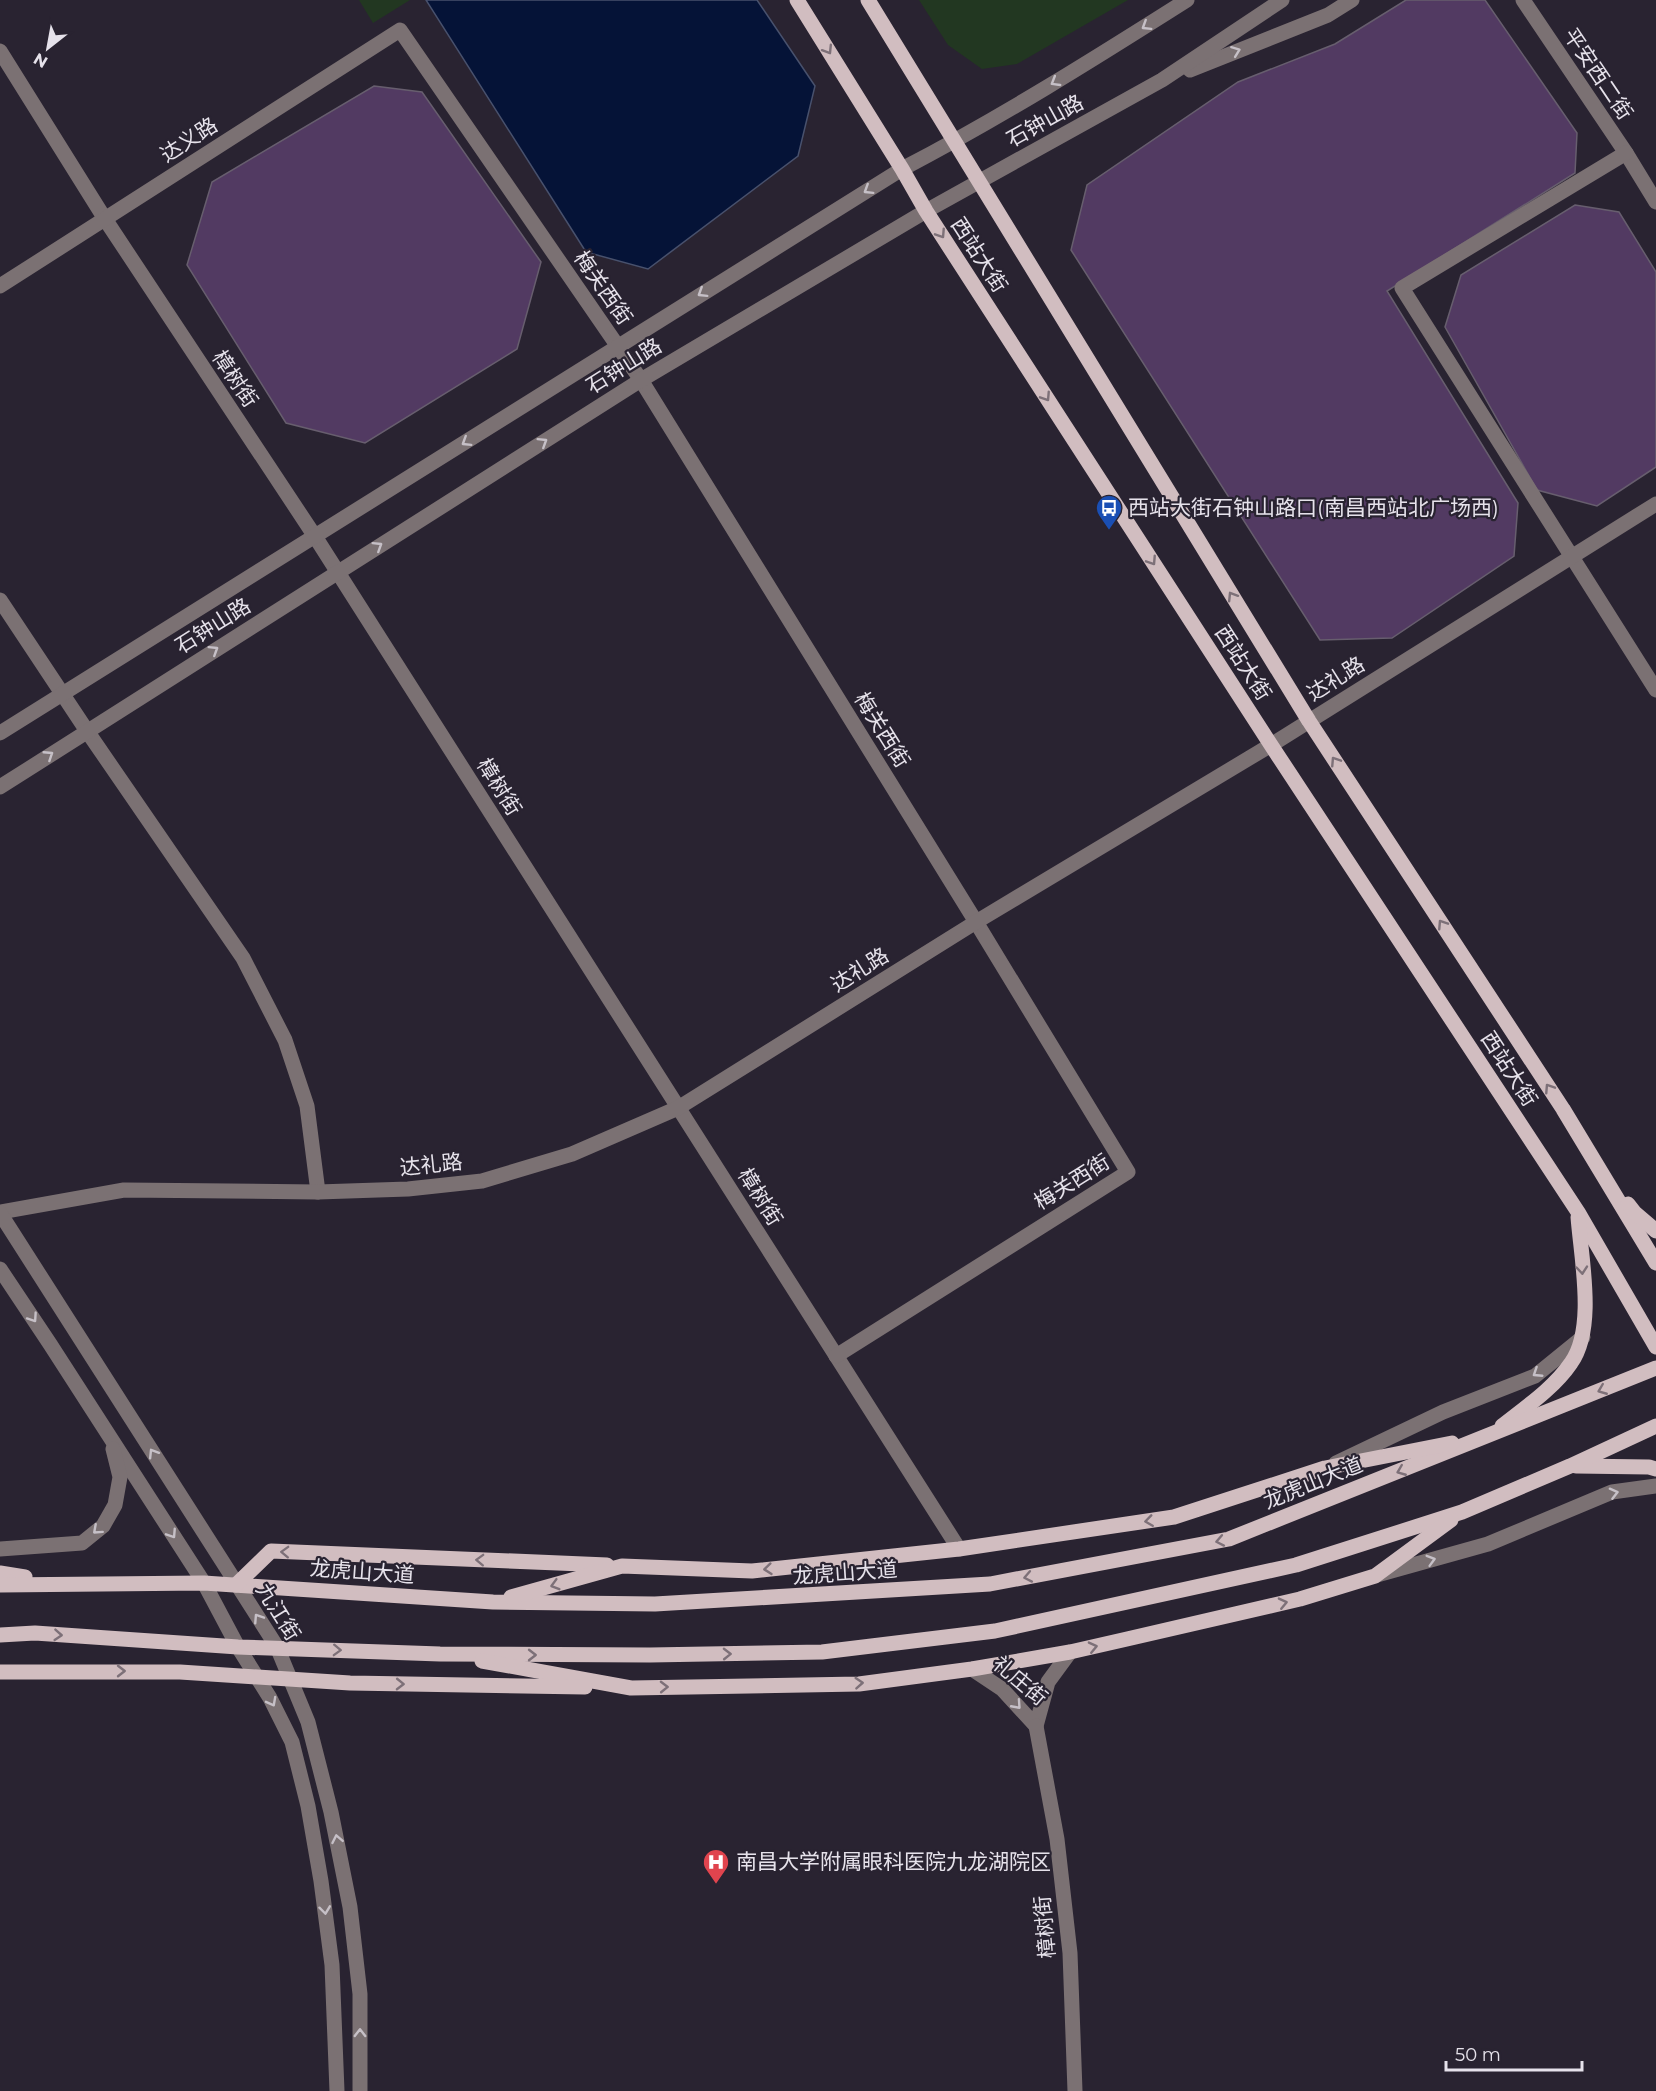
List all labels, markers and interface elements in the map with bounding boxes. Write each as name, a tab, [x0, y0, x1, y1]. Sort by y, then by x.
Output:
north arrow	[18, 18, 78, 78]
one-way arrow	[1142, 19, 1153, 30]
street label: 平安西二街	[1559, 23, 1638, 124]
one-way arrow	[820, 44, 832, 54]
one-way arrow	[1230, 46, 1241, 59]
text: N	[30, 49, 51, 72]
one-way arrow	[1051, 75, 1061, 86]
street label: 石钟山路	[1002, 89, 1088, 152]
street label: 达义路	[156, 112, 222, 167]
one-way arrow	[864, 183, 874, 195]
street label: 西站大街	[946, 213, 1013, 297]
one-way arrow	[933, 227, 944, 238]
street label: 梅关西街	[569, 246, 638, 329]
one-way arrow	[698, 286, 708, 298]
street label: 石钟山路	[581, 333, 666, 398]
street label: 樟树街	[207, 346, 263, 412]
one-way arrow	[1039, 391, 1050, 402]
one-way arrow	[462, 435, 473, 446]
one-way arrow	[537, 437, 547, 449]
bus stop icon: 西站大街石钟山路口(南昌西站北广场西)	[1094, 493, 1124, 531]
place label: 西站大街石钟山路口(南昌西站北广场西)	[1128, 495, 1499, 520]
one-way arrow	[372, 541, 382, 553]
one-way arrow	[1145, 554, 1156, 565]
one-way arrow	[1228, 592, 1240, 602]
street label: 石钟山路	[170, 593, 255, 658]
street label: 西站大街	[1210, 621, 1277, 705]
one-way arrow	[207, 647, 218, 658]
street label: 达礼路	[1302, 651, 1369, 706]
street label: 梅关西街	[850, 687, 915, 772]
one-way arrow	[43, 751, 53, 763]
street label: 樟树街	[472, 753, 527, 820]
one-way arrow	[1331, 757, 1343, 767]
one-way arrow	[1438, 920, 1449, 931]
street label: 达礼路	[826, 942, 893, 997]
street label: 西站大街	[1476, 1027, 1543, 1111]
one-way arrow	[1545, 1083, 1556, 1094]
street label: 达礼路	[398, 1149, 464, 1180]
street label: 梅关西街	[1029, 1149, 1114, 1214]
street label: 樟树街	[733, 1163, 788, 1230]
one-way arrow	[1575, 1266, 1588, 1275]
one-way arrow	[26, 1311, 37, 1322]
one-way arrow	[1532, 1366, 1543, 1377]
one-way arrow	[1597, 1383, 1608, 1395]
one-way arrow	[149, 1449, 160, 1460]
street label: 龙虎山大道	[1259, 1451, 1366, 1514]
one-way arrow	[1397, 1464, 1408, 1476]
one-way arrow	[1608, 1488, 1618, 1501]
one-way arrow	[1145, 1514, 1154, 1526]
one-way arrow	[93, 1523, 104, 1534]
one-way arrow	[165, 1528, 176, 1539]
one-way arrow	[1215, 1534, 1225, 1547]
one-way arrow	[280, 1546, 289, 1558]
one-way arrow	[475, 1554, 484, 1566]
street label: 龙虎山大道	[309, 1555, 415, 1588]
one-way arrow	[1425, 1555, 1436, 1567]
street label: 龙虎山大道	[792, 1556, 898, 1589]
one-way arrow	[764, 1562, 773, 1575]
one-way arrow	[1023, 1570, 1033, 1583]
street label: 九江街	[251, 1578, 306, 1645]
one-way arrow	[550, 1578, 561, 1590]
one-way arrow	[1278, 1597, 1288, 1610]
one-way arrow	[253, 1614, 265, 1624]
one-way arrow	[54, 1628, 63, 1641]
one-way arrow	[1088, 1641, 1098, 1654]
one-way arrow	[332, 1643, 341, 1656]
one-way arrow	[722, 1648, 731, 1660]
one-way arrow	[527, 1649, 536, 1661]
street label: 礼庄街	[988, 1651, 1052, 1710]
one-way arrow	[117, 1665, 126, 1678]
one-way arrow	[854, 1677, 863, 1690]
one-way arrow	[396, 1678, 405, 1690]
one-way arrow	[659, 1681, 668, 1694]
one-way arrow	[264, 1696, 276, 1707]
one-way arrow	[1010, 1698, 1021, 1709]
one-way arrow	[331, 1835, 344, 1845]
hospital icon: 南昌大学附属眼科医院九龙湖院区	[701, 1847, 731, 1885]
place label: 南昌大学附属眼科医院九龙湖院区	[736, 1849, 1051, 1874]
street label: 樟树街	[1029, 1895, 1060, 1960]
one-way arrow	[318, 1905, 331, 1915]
one-way arrow	[354, 2028, 366, 2037]
scale bar	[1446, 2034, 1582, 2072]
text: 50 m	[1455, 2044, 1501, 2066]

